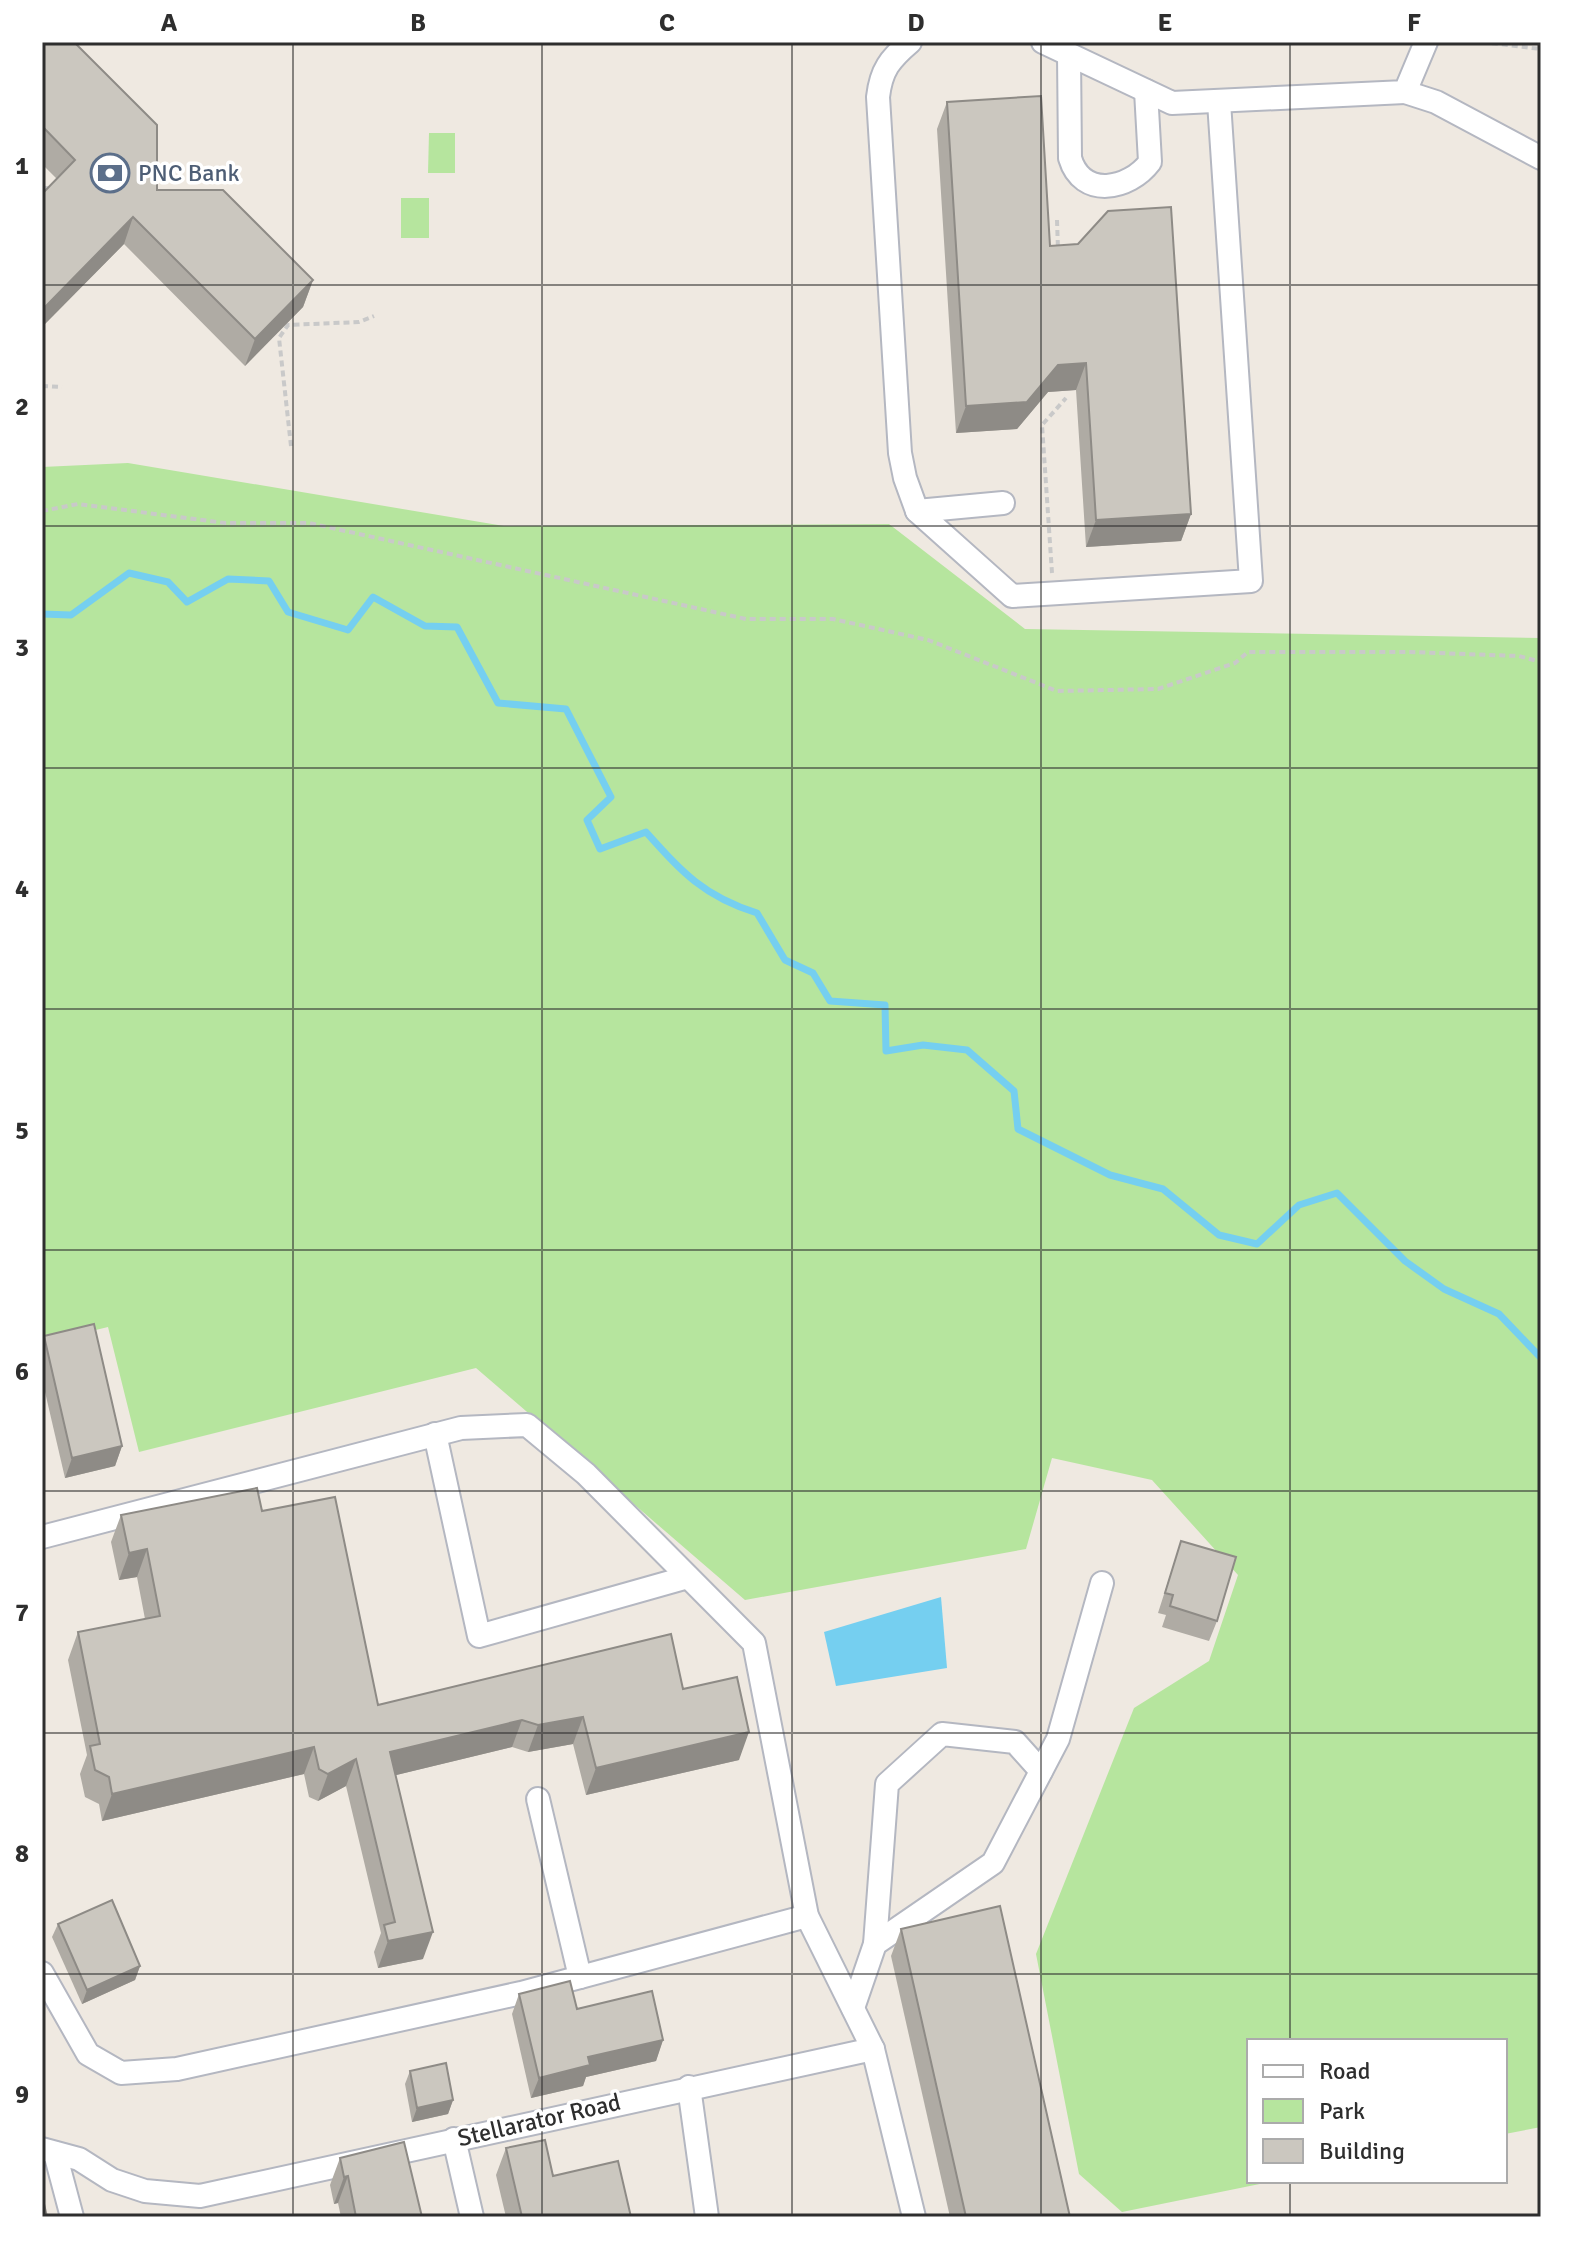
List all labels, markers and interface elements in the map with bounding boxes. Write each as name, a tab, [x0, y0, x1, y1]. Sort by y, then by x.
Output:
text: A	[161, 7, 178, 39]
text: B	[410, 7, 426, 39]
text: C	[659, 7, 675, 39]
text: D	[907, 7, 925, 39]
text: E	[1158, 7, 1172, 39]
text: F	[1407, 7, 1421, 39]
text: 1	[15, 150, 29, 182]
bank icon: PNC Bank	[89, 152, 131, 194]
place label: PNC Bank	[138, 158, 240, 188]
text: 2	[15, 391, 29, 423]
text: 3	[15, 632, 29, 664]
text: 4	[15, 873, 29, 905]
text: 5	[15, 1115, 29, 1147]
text: 6	[15, 1356, 29, 1388]
text: 7	[15, 1597, 29, 1629]
text: 8	[15, 1838, 29, 1870]
legend	[1247, 2039, 1507, 2183]
text: Road	[1319, 2056, 1370, 2086]
text: 9	[15, 2079, 29, 2111]
street label: Stellarator Road	[455, 2087, 623, 2153]
text: Park	[1319, 2096, 1365, 2126]
text: Building	[1319, 2136, 1405, 2166]

